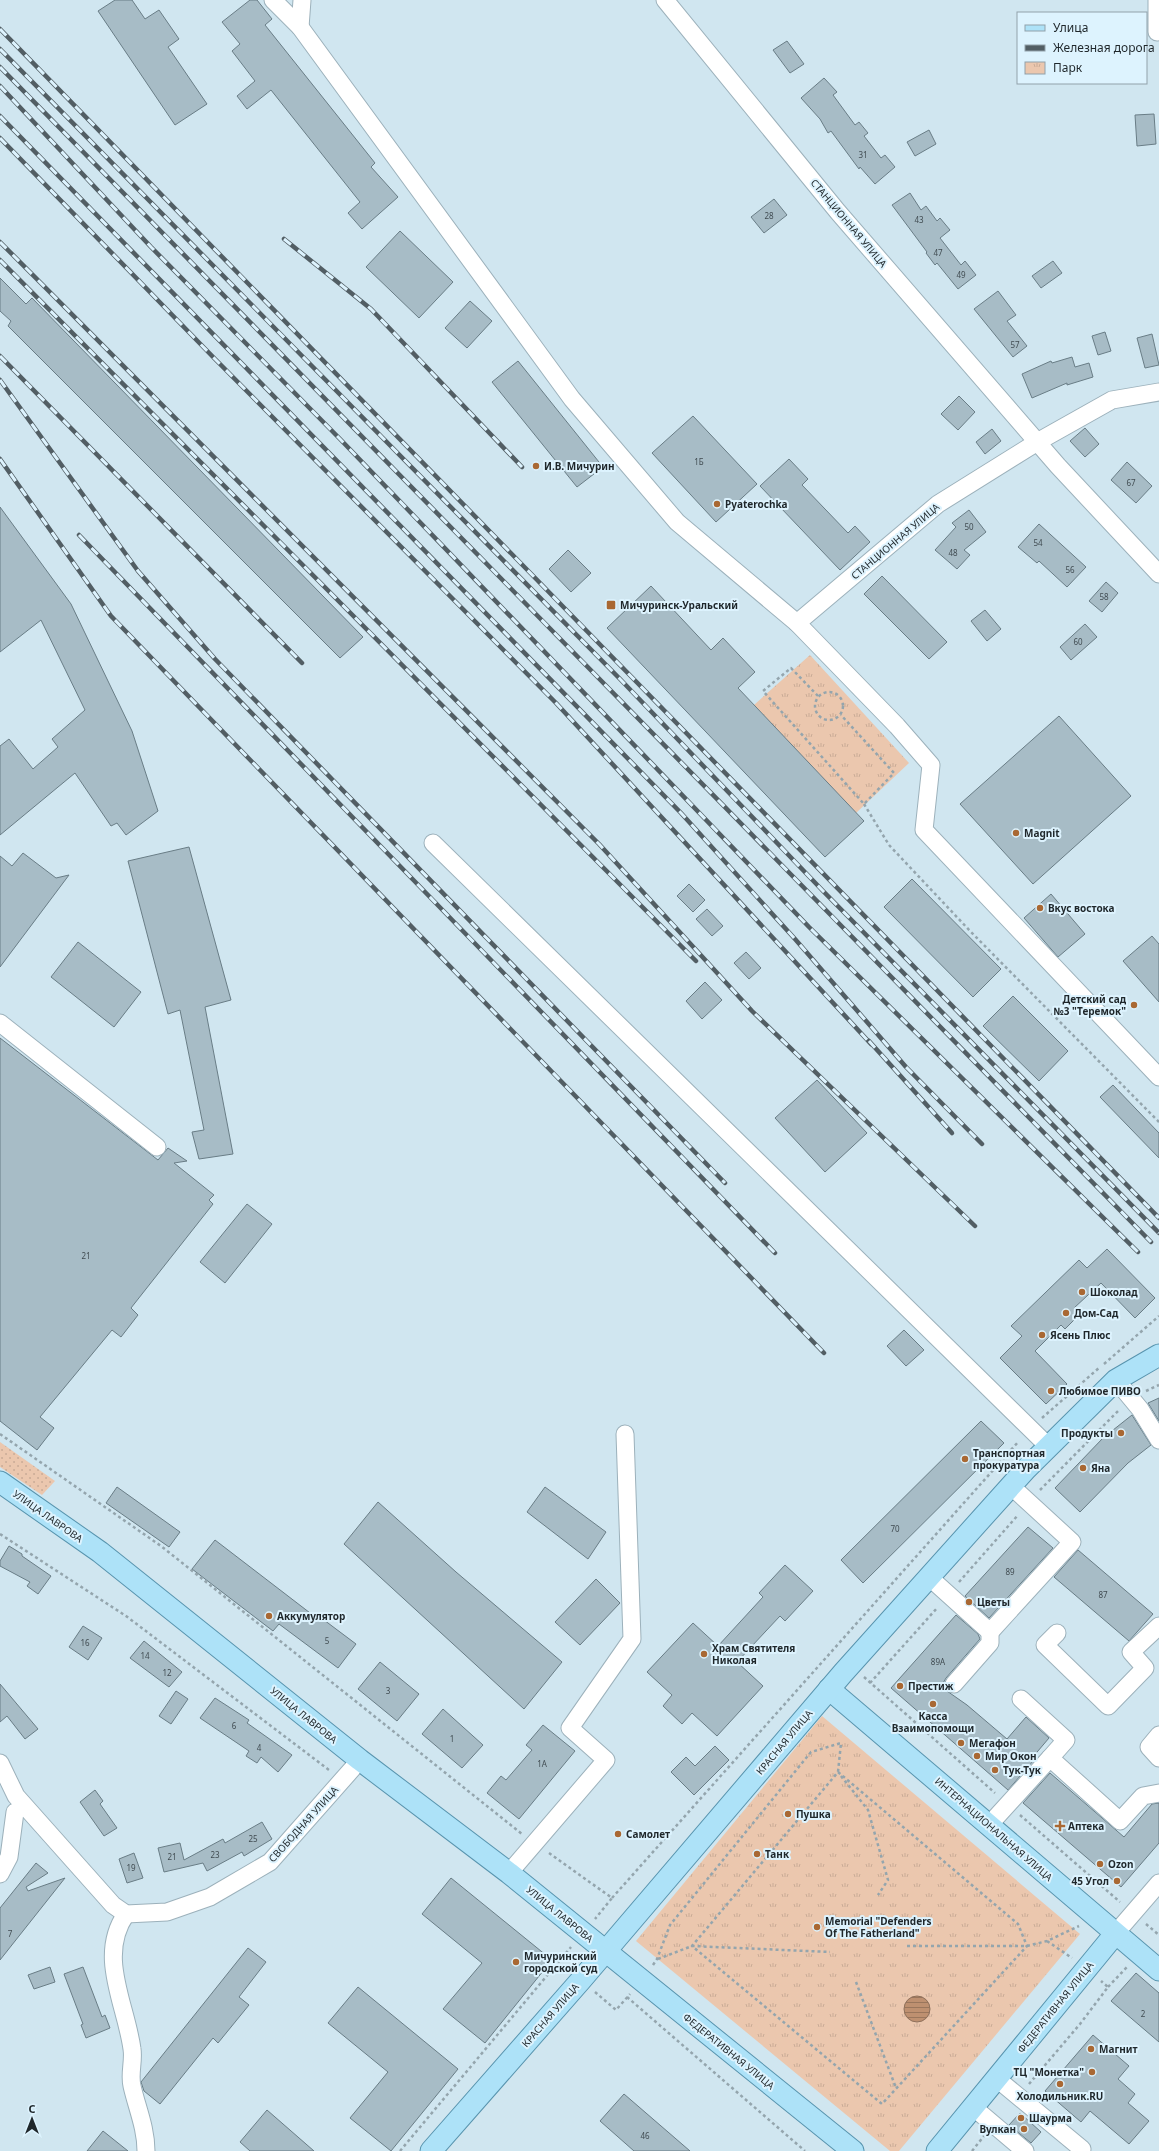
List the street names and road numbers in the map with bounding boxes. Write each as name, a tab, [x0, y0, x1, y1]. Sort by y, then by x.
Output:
street label: СТАНЦИОННАЯ УЛИЦА	[808, 176, 891, 271]
street label: СТАНЦИОННАЯ УЛИЦА	[848, 499, 943, 582]
street label: УЛИЦА ЛАВРОВА	[10, 1487, 86, 1546]
street label: УЛИЦА ЛАВРОВА	[268, 1684, 341, 1747]
street label: КРАСНАЯ УЛИЦА	[753, 1706, 816, 1777]
street label: ИНТЕРНАЦИОНАЛЬНАЯ УЛИЦА	[932, 1774, 1056, 1884]
street label: СВОБОДНАЯ УЛИЦА	[265, 1783, 341, 1865]
street label: УЛИЦА ЛАВРОВА	[524, 1883, 597, 1946]
street label: ФЕДЕРАТИВНАЯ УЛИЦА	[1014, 1958, 1097, 2056]
street label: КРАСНАЯ УЛИЦА	[518, 1979, 582, 2050]
street label: ФЕДЕРАТИВНАЯ УЛИЦА	[680, 2010, 778, 2093]

